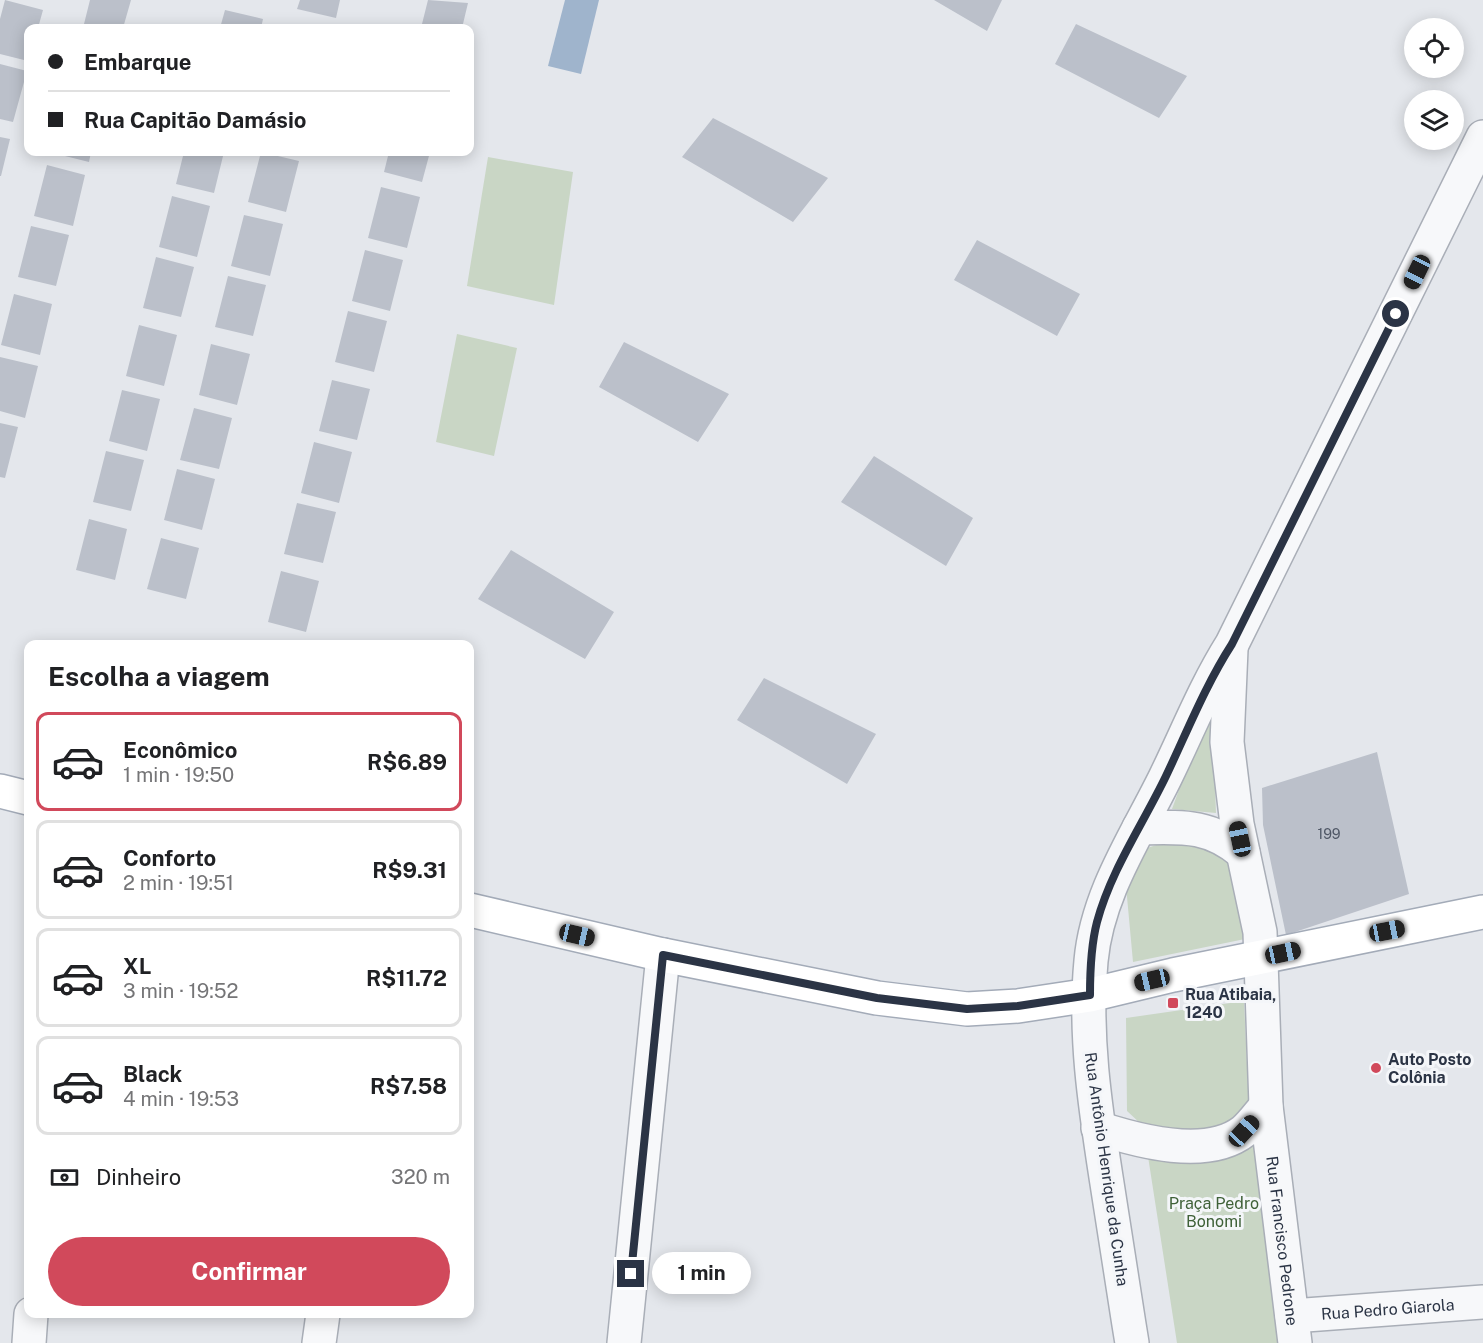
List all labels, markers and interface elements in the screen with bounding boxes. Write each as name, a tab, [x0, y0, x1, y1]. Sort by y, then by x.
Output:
map controls	[1404, 18, 1464, 150]
button: locate	[1404, 18, 1464, 78]
text: Embarque	[84, 49, 191, 75]
button: layers	[1404, 90, 1464, 150]
text: Rua Capitão Damásio	[84, 107, 306, 133]
car	[1401, 252, 1433, 292]
route start	[1382, 300, 1409, 327]
text: Escolha a viagem	[48, 660, 270, 692]
icon: car	[51, 735, 105, 789]
text: Econômico	[123, 737, 238, 763]
text: R$6.89	[367, 749, 447, 775]
text: 1 min · 19:50	[123, 763, 234, 787]
car	[1227, 820, 1253, 858]
house number: 199	[1317, 826, 1341, 842]
icon: car	[51, 843, 105, 897]
text: Conforto	[123, 845, 216, 871]
text: R$9.31	[372, 857, 447, 883]
text: 2 min · 19:51	[123, 871, 234, 895]
car	[1368, 919, 1406, 943]
car	[557, 922, 597, 948]
car	[1264, 940, 1302, 966]
icon: car	[51, 951, 105, 1005]
text: XL	[123, 953, 151, 979]
text: R$11.72	[366, 965, 447, 991]
car	[1132, 967, 1172, 993]
text: 3 min · 19:52	[123, 979, 238, 1003]
place label: Rua Atibaia, 1240	[1185, 985, 1277, 1022]
marker: Rua Atibaia, 1240	[1166, 996, 1180, 1010]
place label: Auto Posto Colônia	[1388, 1050, 1471, 1087]
street label: Rua Antônio Henrique da Cunha	[1081, 1051, 1132, 1287]
icon: car	[51, 1059, 105, 1113]
text: Black	[123, 1061, 182, 1087]
marker: Auto Posto Colônia	[1369, 1061, 1383, 1075]
text: R$7.58	[370, 1073, 447, 1099]
text: 4 min · 19:53	[123, 1087, 239, 1111]
car	[1225, 1112, 1263, 1150]
street label: Rua Francisco Pedrone	[1262, 1155, 1302, 1327]
icon: cash	[48, 1161, 81, 1194]
text: Dinheiro	[96, 1164, 181, 1190]
text: 320 m	[391, 1165, 450, 1189]
park label: Praça Pedro Bonomi	[1169, 1194, 1259, 1231]
button: Confirmar	[48, 1237, 450, 1306]
callout: 1 min	[652, 1253, 751, 1295]
route end	[617, 1260, 644, 1287]
text: 1 min	[677, 1261, 726, 1285]
street label: Rua Pedro Giarola	[1320, 1295, 1455, 1324]

